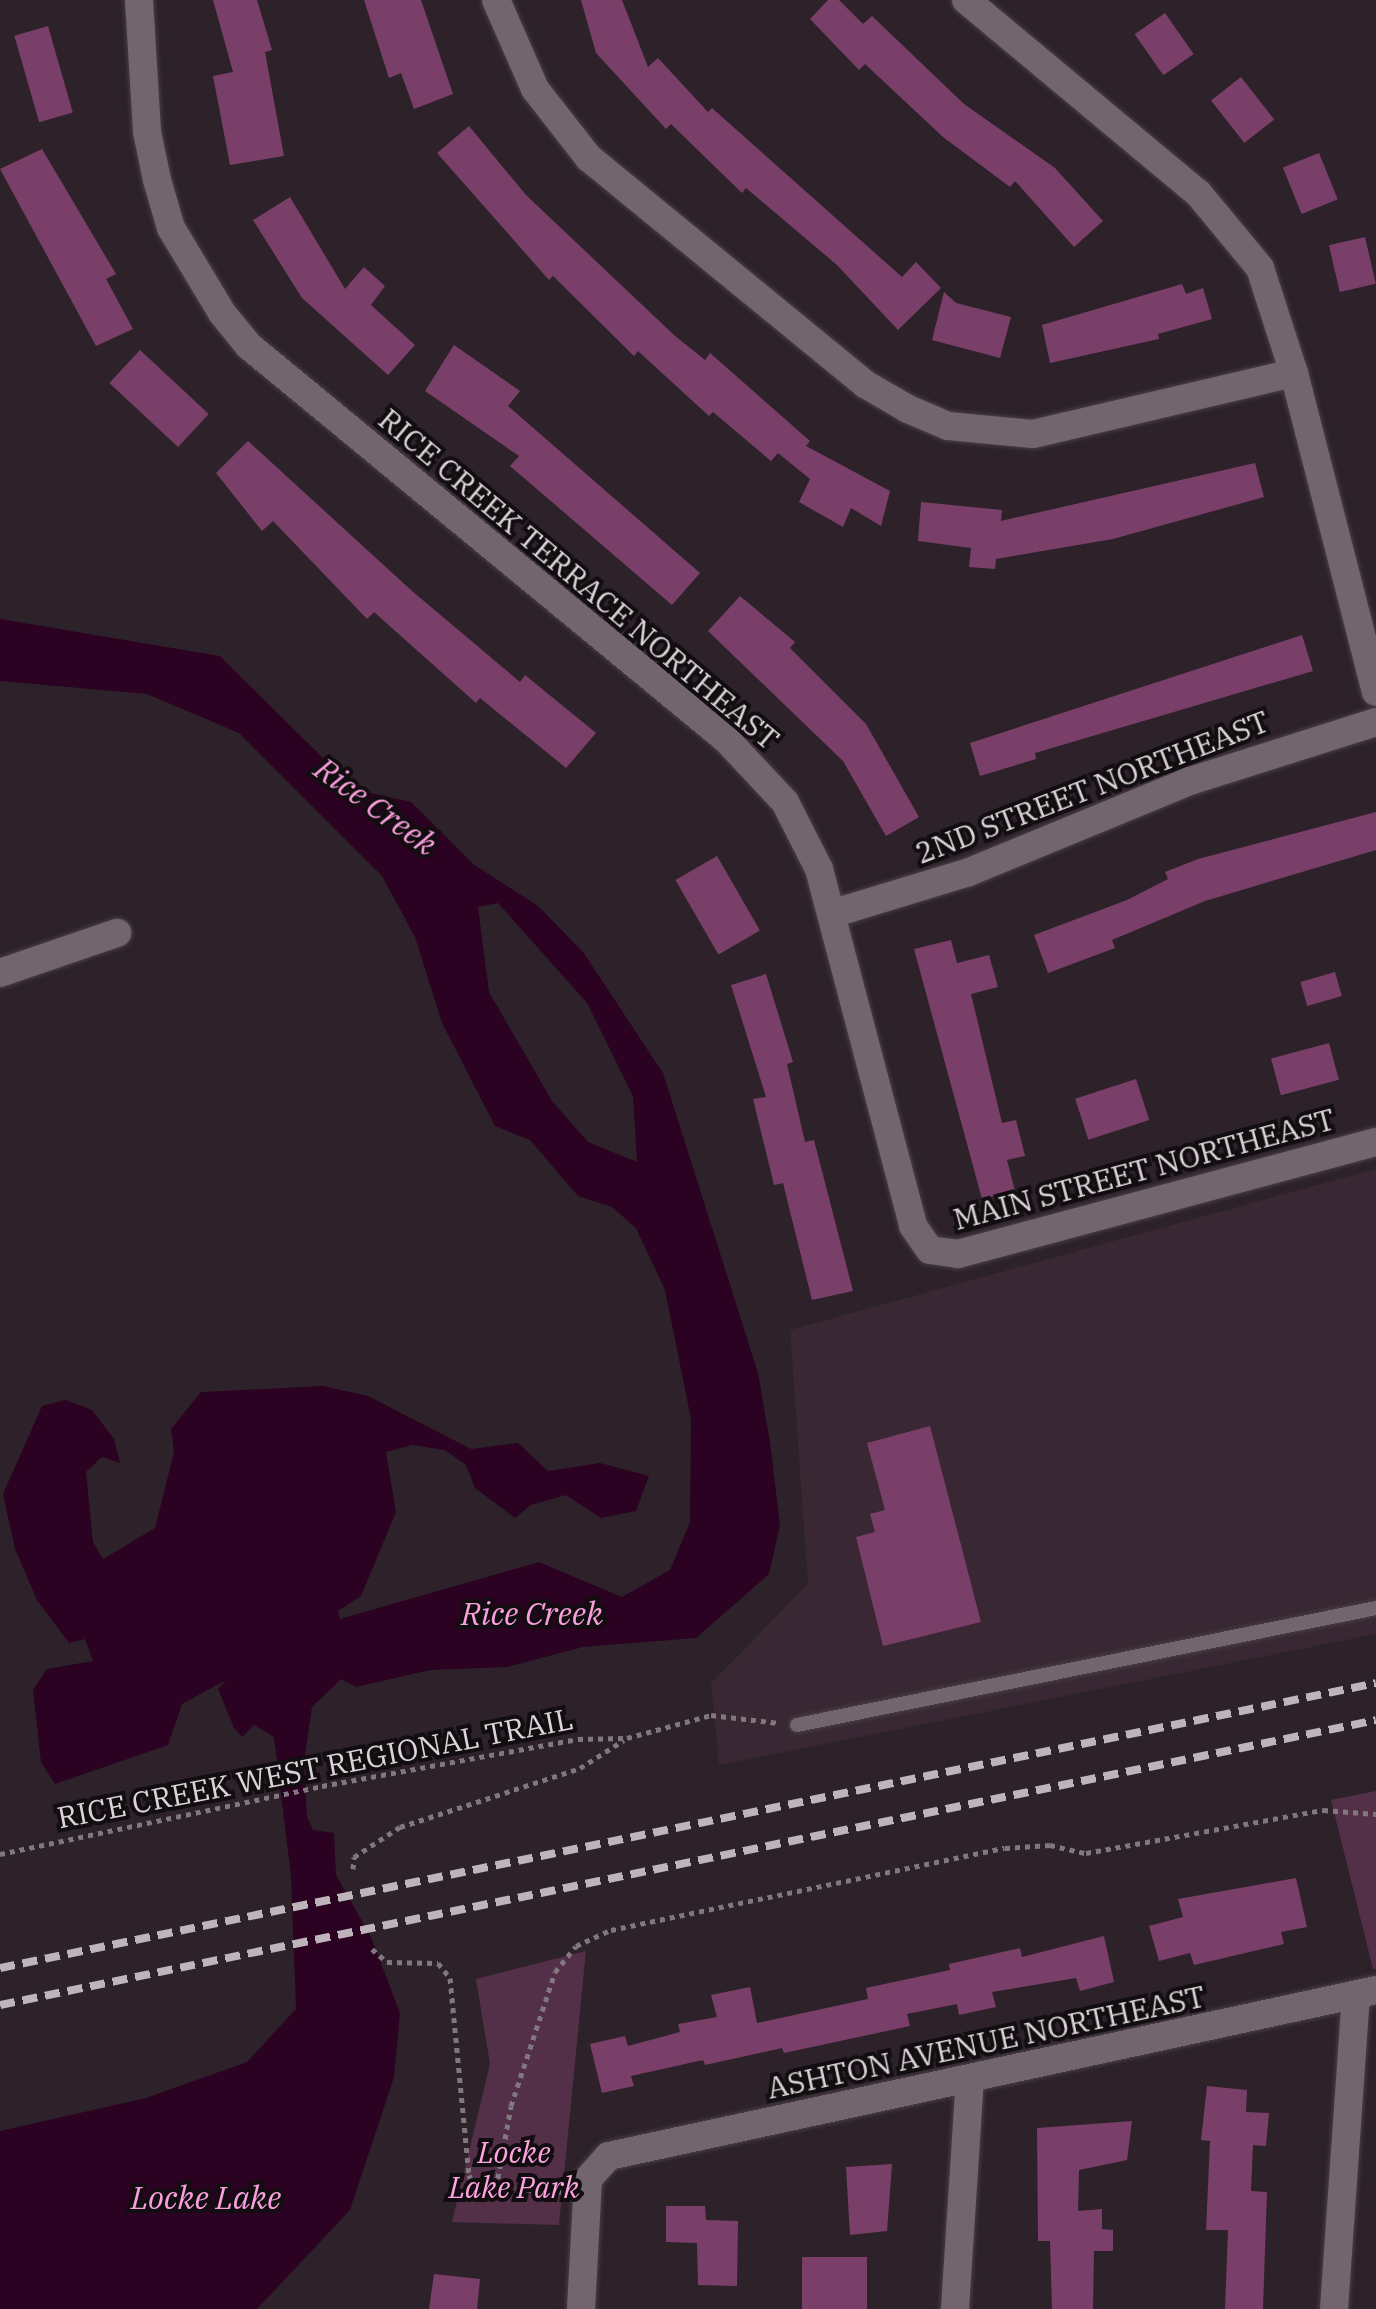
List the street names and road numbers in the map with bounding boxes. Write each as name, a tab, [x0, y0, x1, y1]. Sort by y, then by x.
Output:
street label: RICE CREEK TERRACE NORTHEAST	[372, 401, 786, 757]
street label: 2ND STREET NORTHEAST	[910, 703, 1274, 871]
street label: MAIN STREET NORTHEAST	[949, 1101, 1339, 1237]
street label: RICE CREEK WEST REGIONAL TRAIL	[54, 1700, 576, 1836]
street label: ASHTON AVENUE NORTHEAST	[764, 1978, 1208, 2106]

